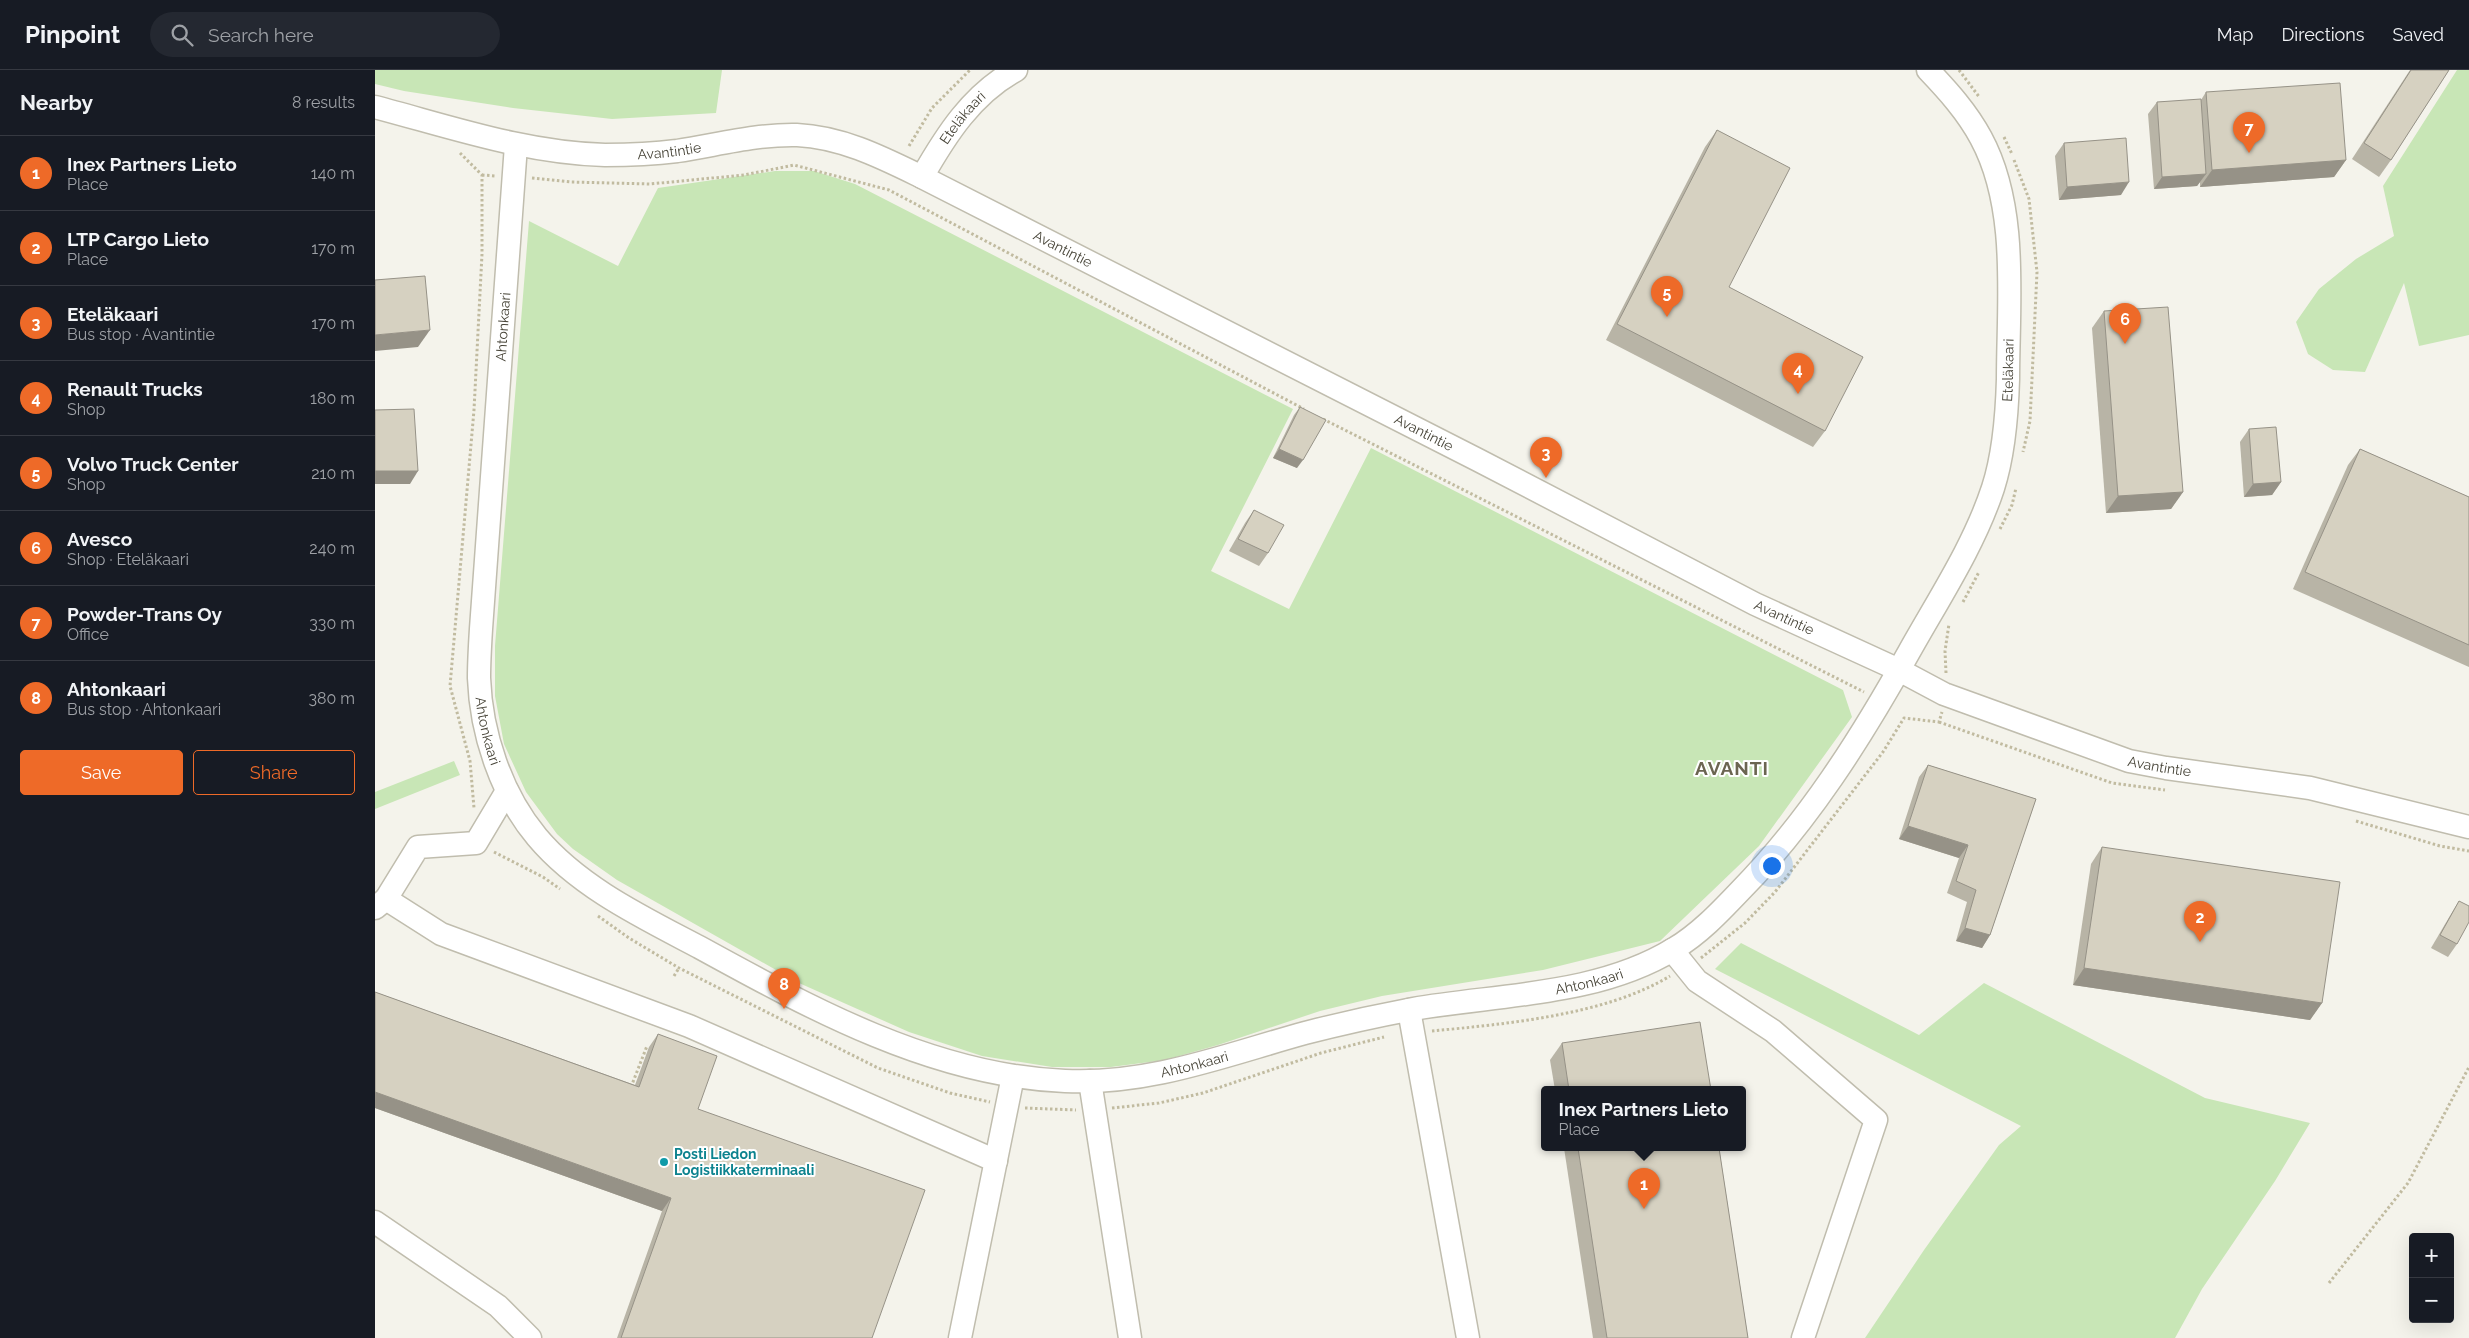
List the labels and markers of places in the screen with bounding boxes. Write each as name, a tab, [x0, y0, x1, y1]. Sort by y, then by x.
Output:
pin: 7	[2233, 112, 2265, 153]
pin: 5	[1651, 276, 1683, 317]
pin: 6	[2109, 303, 2141, 344]
pin: 4	[1782, 353, 1814, 394]
pin: 3	[1530, 437, 1562, 478]
pin: 2	[2184, 901, 2216, 942]
pin: 8	[768, 968, 800, 1009]
place label: Posti Liedon Logistiikkaterminaali	[674, 1146, 814, 1178]
marker: Posti Liedon Logistiikkaterminaali	[658, 1156, 670, 1168]
pin: 1	[1628, 1168, 1660, 1209]

